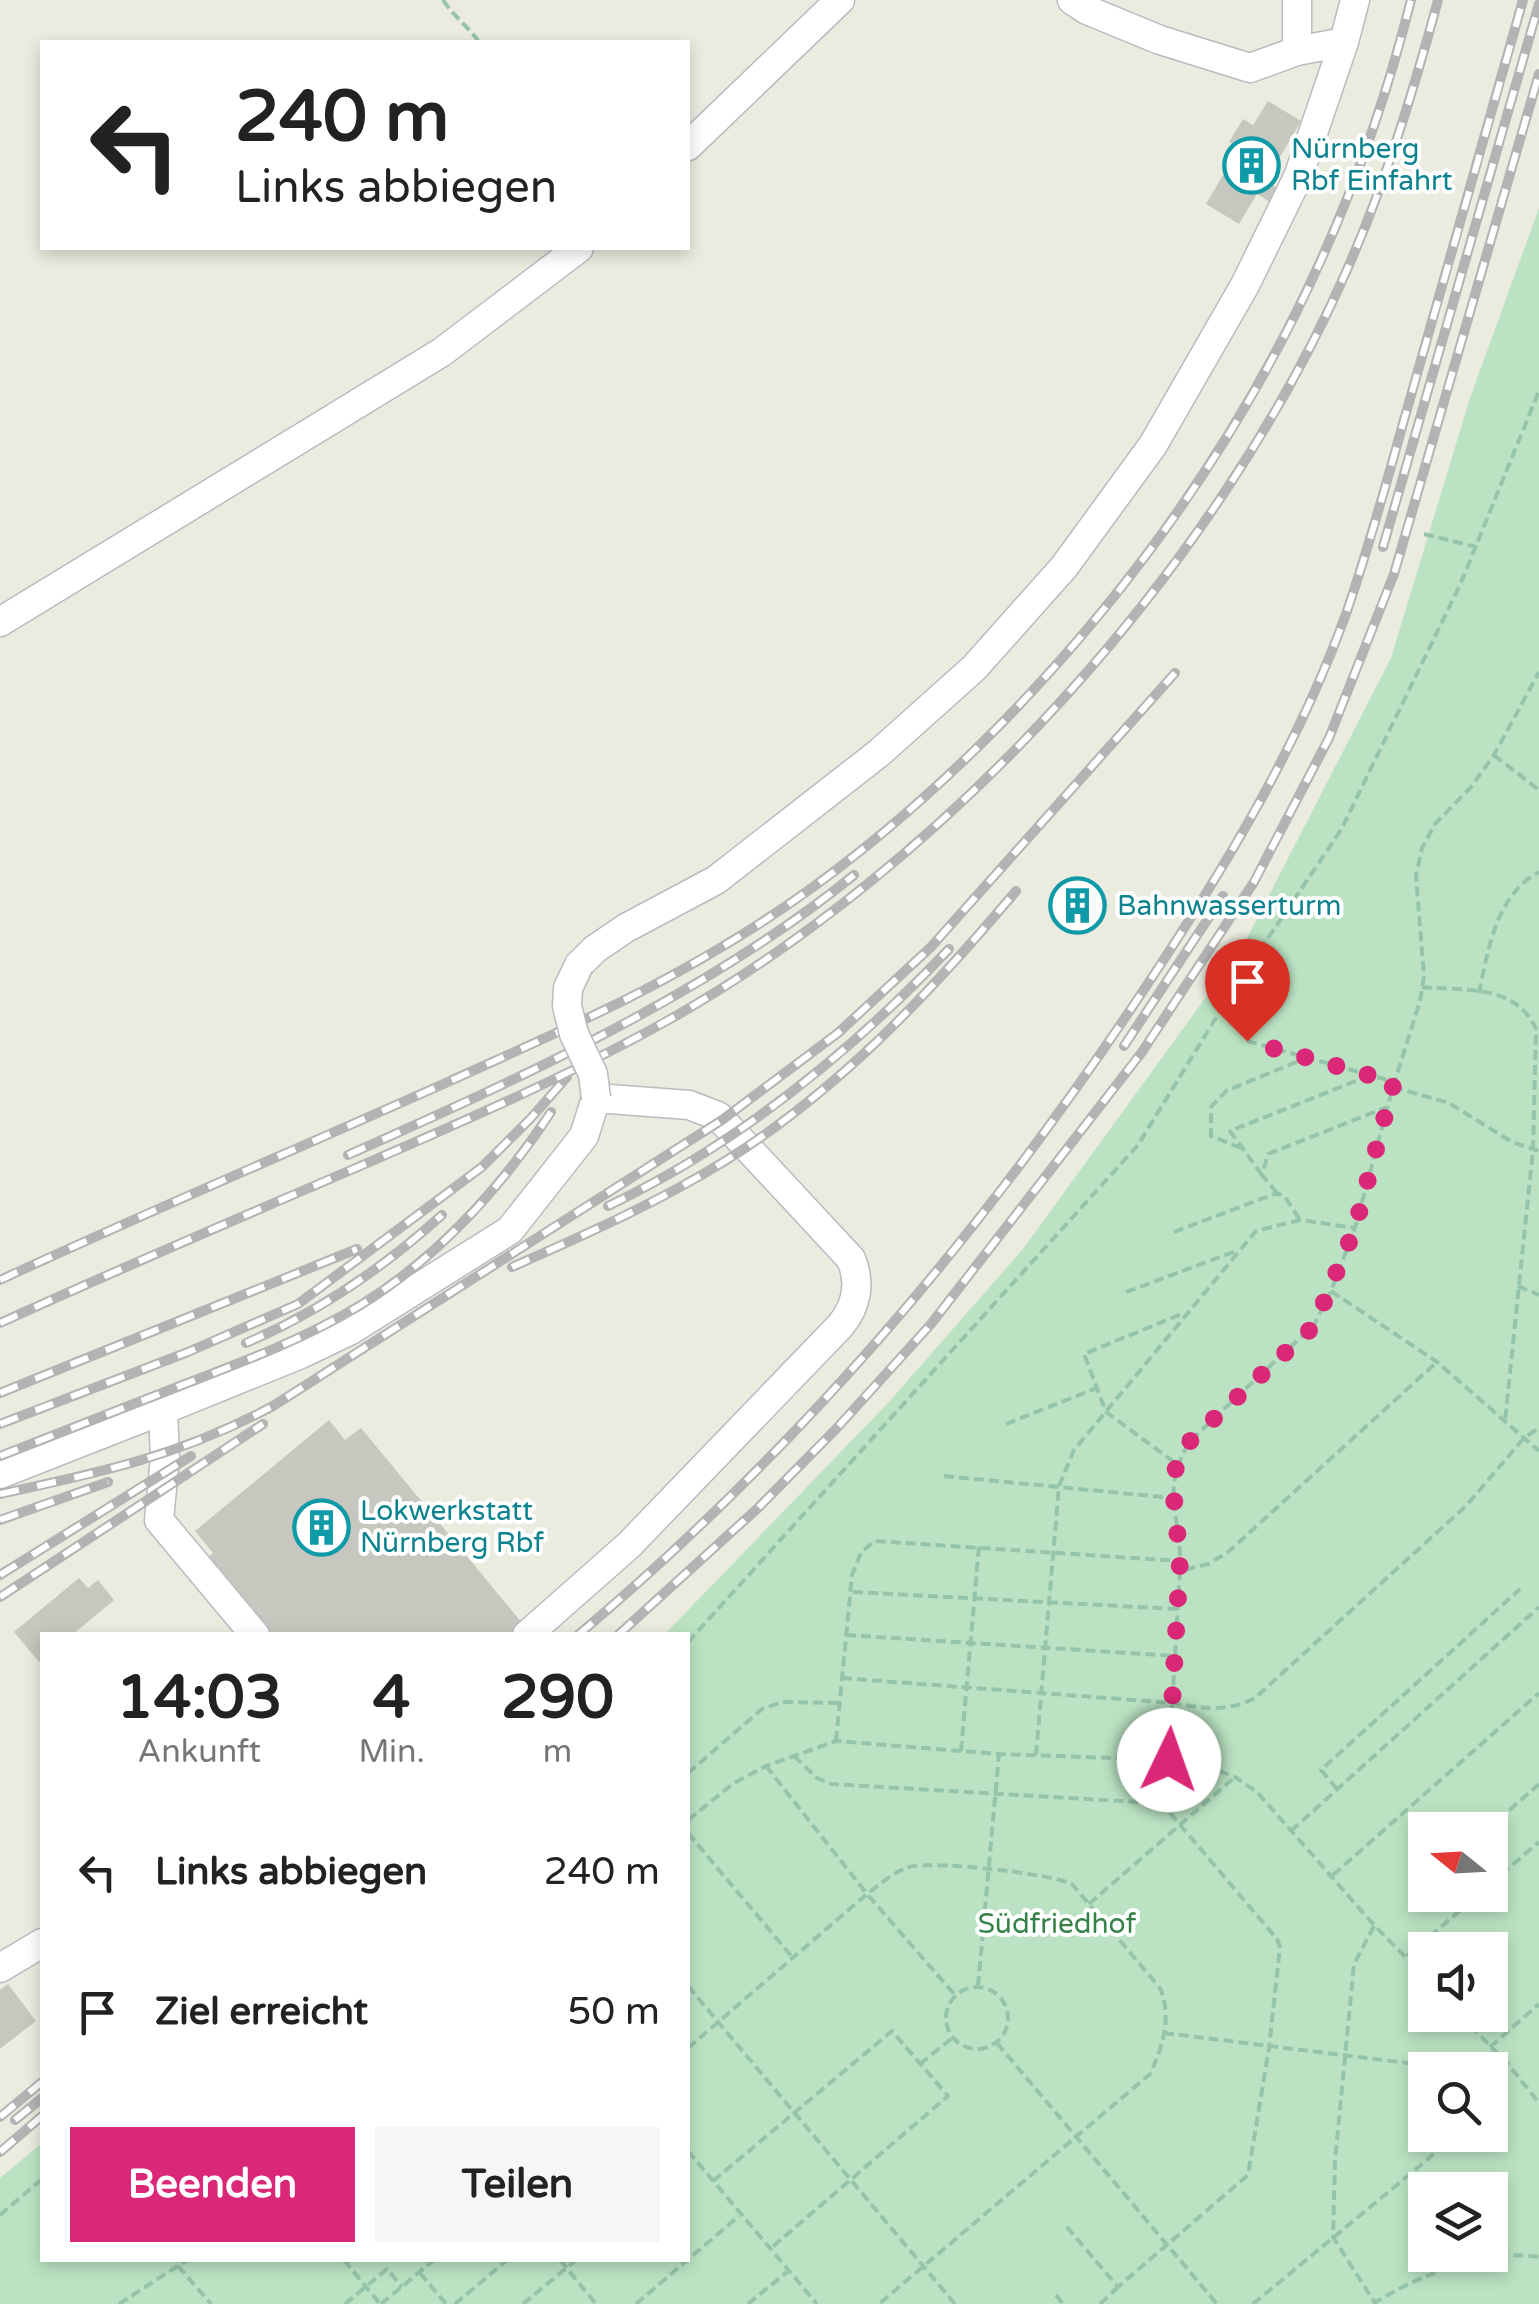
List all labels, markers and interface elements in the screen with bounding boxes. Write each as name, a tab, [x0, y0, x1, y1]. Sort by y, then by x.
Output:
text: 240 m	[235, 76, 449, 160]
icon: left	[70, 80, 200, 210]
place label: Nürnberg Rbf Einfahrt	[1291, 132, 1453, 198]
building icon: Nürnberg Rbf Einfahrt	[1222, 135, 1282, 195]
text: Links abbiegen	[235, 161, 557, 215]
building icon: Bahnwasserturm	[1048, 876, 1108, 936]
place label: Bahnwasserturm	[1117, 889, 1341, 923]
pin	[1205, 939, 1290, 1042]
icon: arrive	[1220, 954, 1275, 1009]
place label: Lokwerkstatt Nürnberg Rbf	[360, 1494, 544, 1560]
building icon: Lokwerkstatt Nürnberg Rbf	[291, 1497, 351, 1557]
text: 14:03	[116, 1662, 282, 1734]
text: 4	[373, 1662, 410, 1734]
text: 290	[501, 1662, 614, 1734]
position arrow	[1117, 1708, 1221, 1812]
text: Ankunft	[138, 1733, 261, 1771]
text: Min.	[358, 1733, 425, 1771]
text: m	[543, 1733, 572, 1771]
north arrow	[1408, 1812, 1508, 1912]
map controls	[1408, 1812, 1508, 2272]
icon: left	[70, 1845, 125, 1900]
text: Links abbiegen	[155, 1849, 427, 1895]
text: 240 m	[544, 1849, 660, 1895]
park label: Südfriedhof	[978, 1907, 1136, 1941]
button: sound	[1408, 1932, 1508, 2032]
icon: arrive	[70, 1985, 125, 2040]
text: Ziel erreicht	[155, 1989, 368, 2035]
text: 50 m	[568, 1989, 660, 2035]
button: search	[1408, 2052, 1508, 2152]
button: Beenden	[70, 2127, 355, 2242]
button: Teilen	[375, 2127, 660, 2242]
button: layers	[1408, 2172, 1508, 2272]

